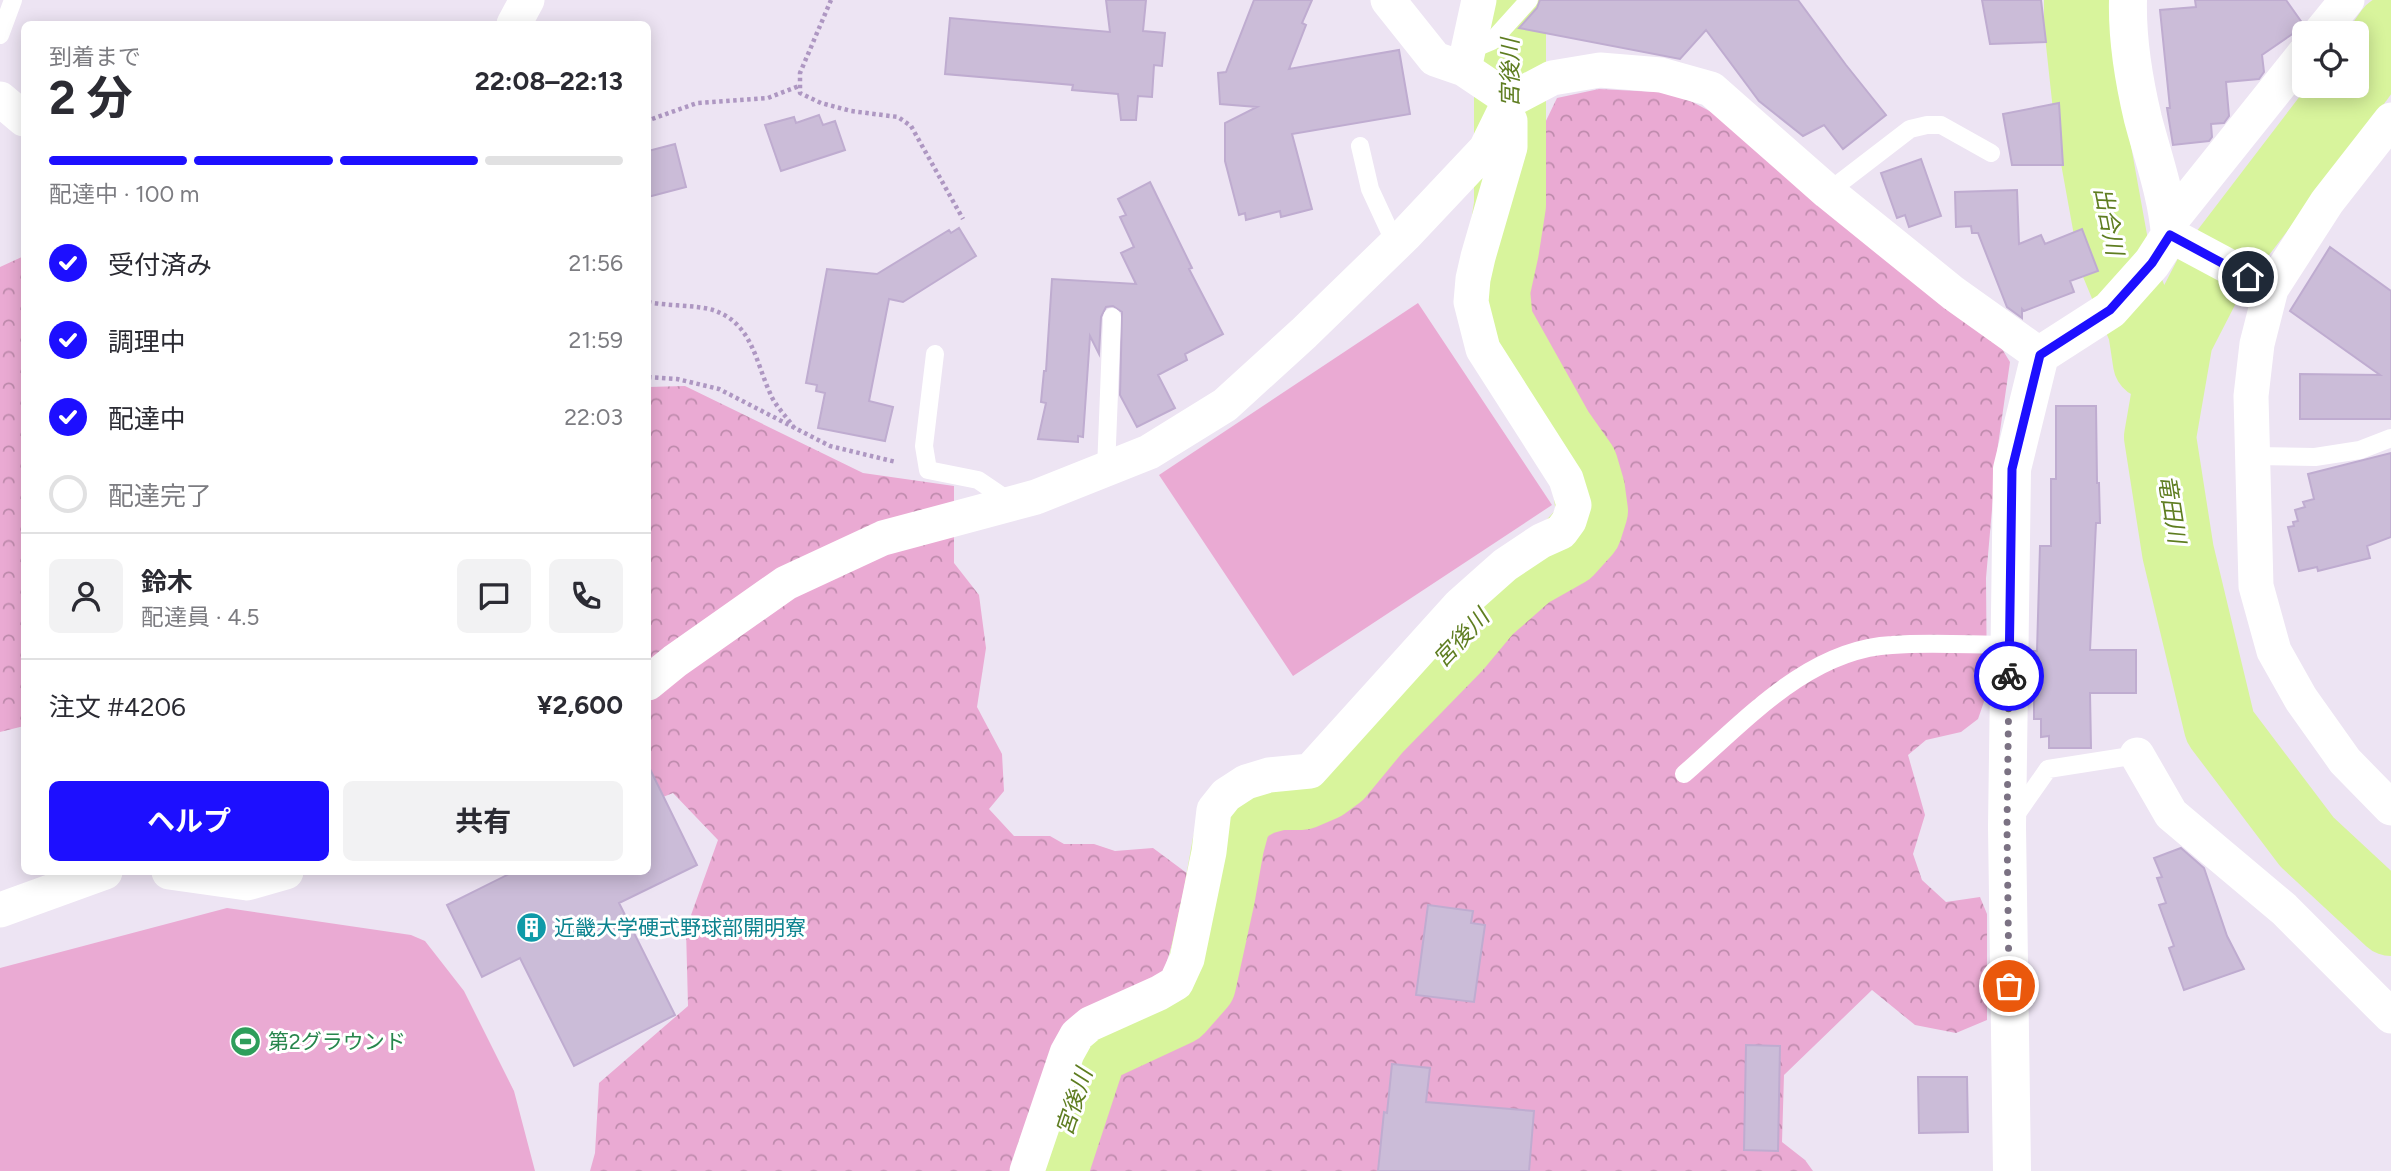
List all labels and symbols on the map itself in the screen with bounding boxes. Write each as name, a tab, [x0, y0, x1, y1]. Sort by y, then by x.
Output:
water label: 宮後川	[1496, 36, 1524, 108]
water label: 出合川	[2089, 184, 2130, 260]
pin	[2218, 247, 2278, 307]
water label: 竜田川	[2153, 473, 2192, 548]
water label: 宮後川	[1427, 601, 1497, 673]
courier	[1974, 641, 2044, 711]
building icon: 近畿大学硬式野球部開明寮	[514, 910, 548, 944]
place label: 近畿大学硬式野球部開明寮	[554, 915, 806, 940]
pin	[1979, 956, 2039, 1016]
sports icon: 第2グラウンド	[228, 1024, 262, 1058]
place label: 第2グラウンド	[268, 1029, 406, 1054]
water label: 宮後川	[1050, 1062, 1099, 1139]

